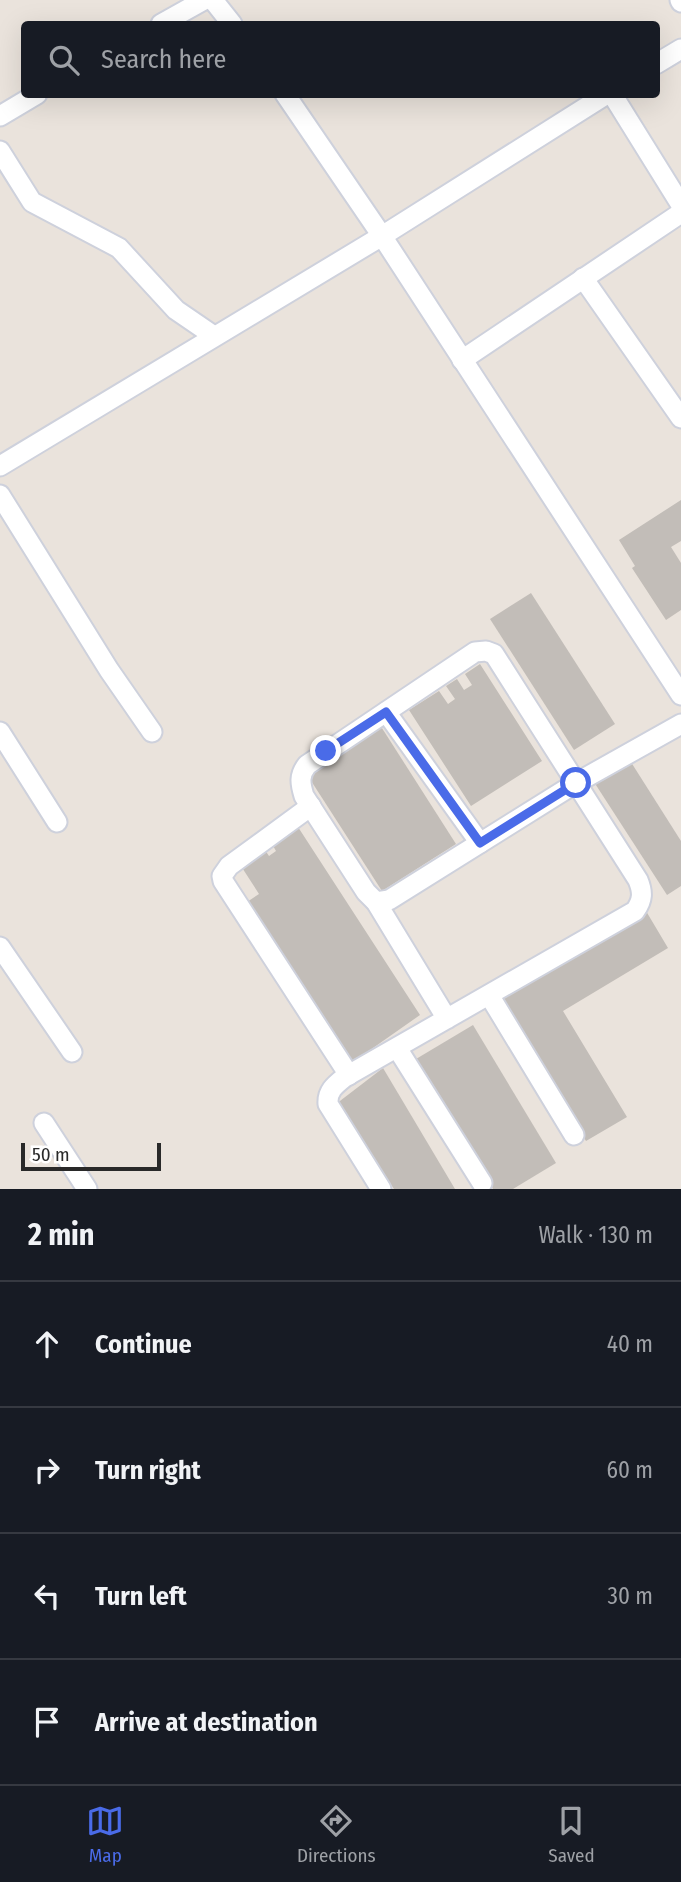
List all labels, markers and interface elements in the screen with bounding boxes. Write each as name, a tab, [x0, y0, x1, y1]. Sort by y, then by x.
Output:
search box	[21, 21, 660, 98]
icon: search	[45, 41, 83, 79]
text: Search here	[101, 44, 226, 75]
route end	[310, 735, 341, 766]
route start	[560, 767, 591, 798]
scale bar	[21, 1140, 161, 1172]
text: 50 m	[32, 1143, 70, 1166]
text: 2 min	[28, 1217, 95, 1253]
text: Walk · 130 m	[539, 1221, 653, 1249]
icon: ahead	[28, 1325, 66, 1363]
text: Continue	[95, 1329, 192, 1360]
text: 40 m	[607, 1330, 653, 1358]
icon: right	[28, 1451, 66, 1489]
text: Turn right	[95, 1455, 201, 1486]
text: 60 m	[607, 1456, 653, 1484]
icon: left	[28, 1577, 66, 1615]
text: Turn left	[95, 1581, 187, 1612]
text: 30 m	[608, 1582, 653, 1610]
icon: arrive	[28, 1703, 66, 1741]
text: Arrive at destination	[95, 1707, 318, 1738]
tab: Map	[86, 1802, 124, 1867]
tab: Directions	[297, 1802, 376, 1867]
tab: Saved	[548, 1802, 595, 1867]

